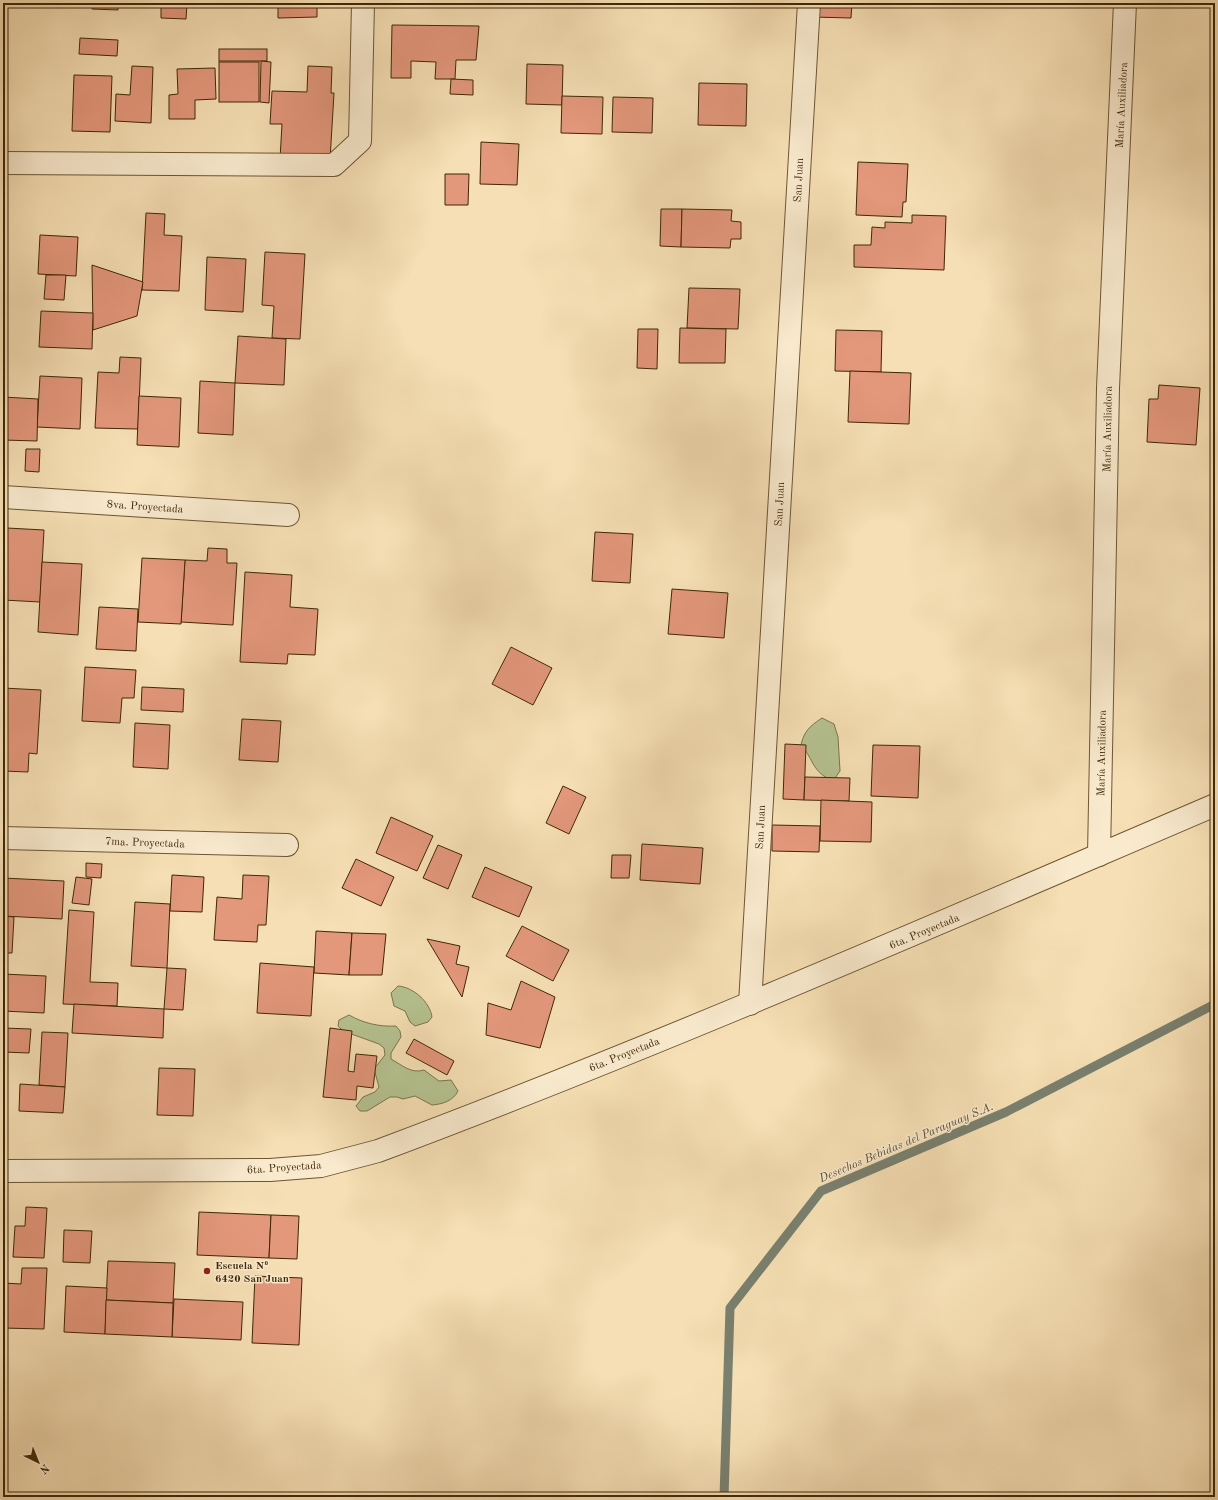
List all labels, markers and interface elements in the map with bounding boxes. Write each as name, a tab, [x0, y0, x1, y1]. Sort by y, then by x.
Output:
street label: María Auxiliadora	[1115, 61, 1130, 148]
street label: San Juan	[793, 158, 806, 203]
street label: María Auxiliadora	[1102, 385, 1115, 472]
street label: San Juan	[774, 482, 787, 527]
street label: 8va. Proyectada	[106, 499, 184, 516]
street label: María Auxiliadora	[1096, 709, 1109, 796]
street label: San Juan	[755, 805, 768, 850]
street label: 7ma. Proyectada	[105, 837, 186, 850]
street label: 6ta. Proyectada	[888, 912, 962, 952]
street label: 6ta. Proyectada	[588, 1036, 662, 1075]
water label: Desechos Bebidas del Paraguay S.A.	[817, 1101, 995, 1186]
street label: 6ta. Proyectada	[246, 1160, 322, 1177]
place label: Escuela Nº 6420 San Juan	[215, 1261, 289, 1285]
marker: Escuela Nº 6420 San Juan	[202, 1266, 212, 1276]
north arrow	[18, 1442, 58, 1482]
text: N	[37, 1461, 51, 1476]

